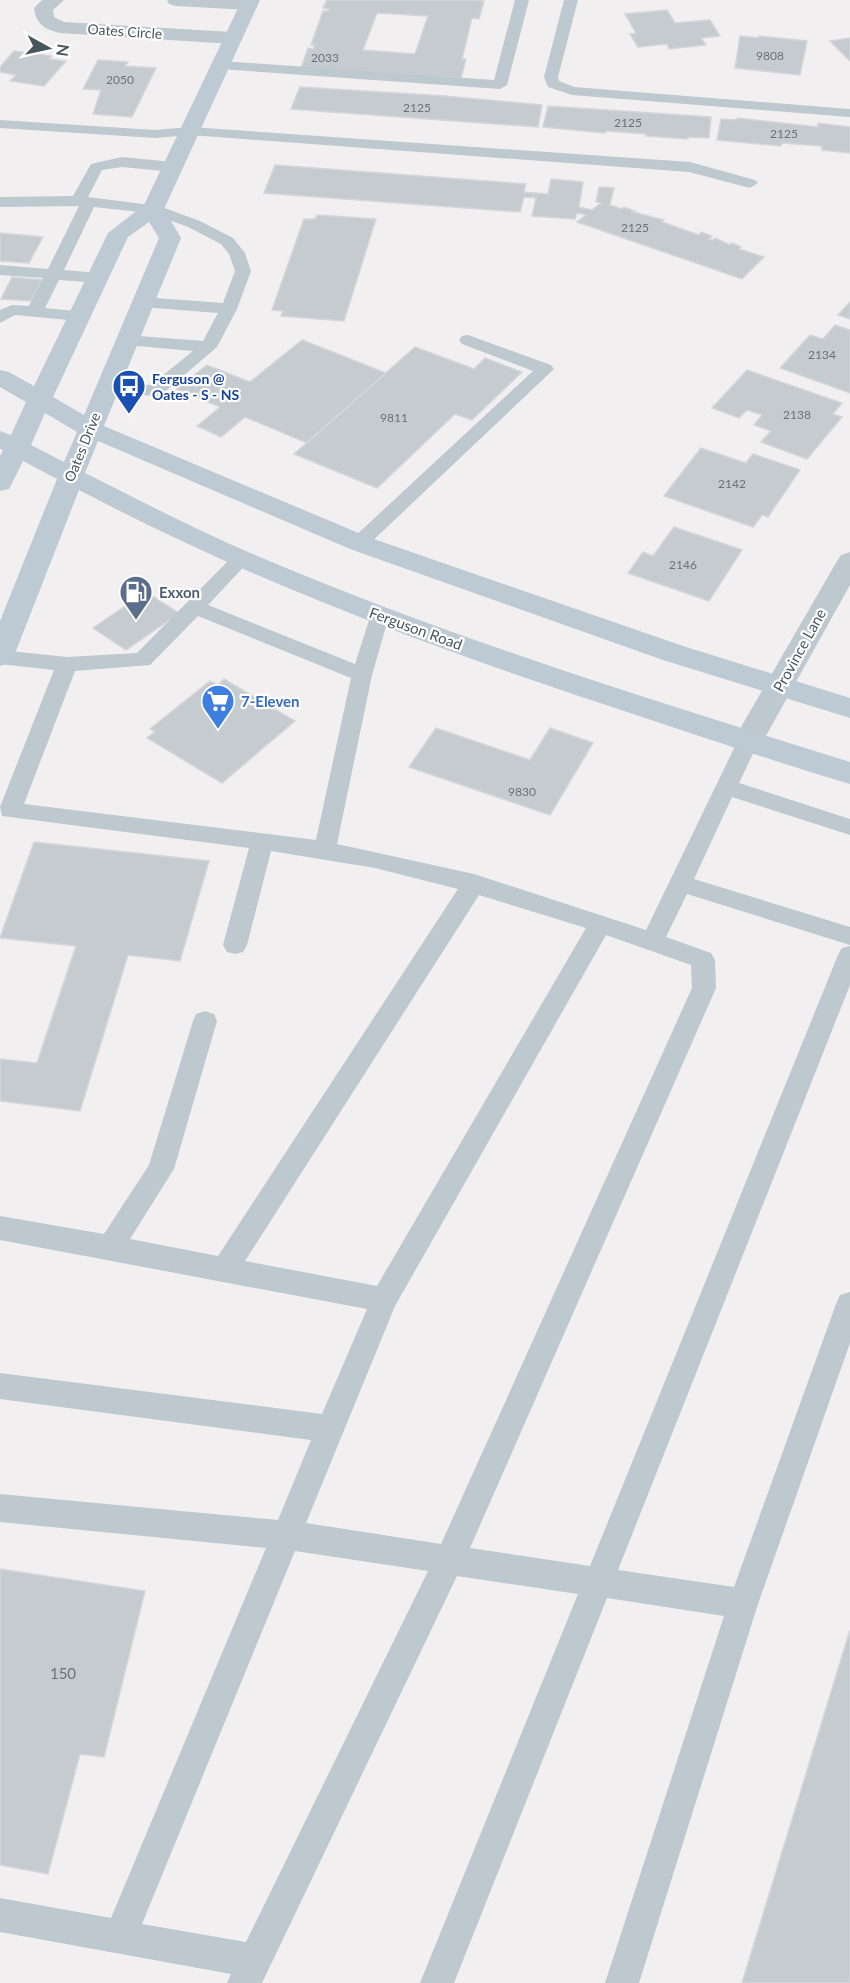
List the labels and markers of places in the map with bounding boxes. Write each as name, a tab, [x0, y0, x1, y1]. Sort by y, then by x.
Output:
bus stop icon: Ferguson @ Oates - S - NS	[111, 368, 147, 415]
place label: Ferguson @ Oates - S - NS	[152, 370, 239, 403]
fuel station icon: Exxon	[118, 574, 154, 621]
place label: Exxon	[159, 583, 200, 601]
supermarket icon: 7-Eleven	[200, 683, 236, 730]
place label: 7-Eleven	[241, 692, 300, 710]

